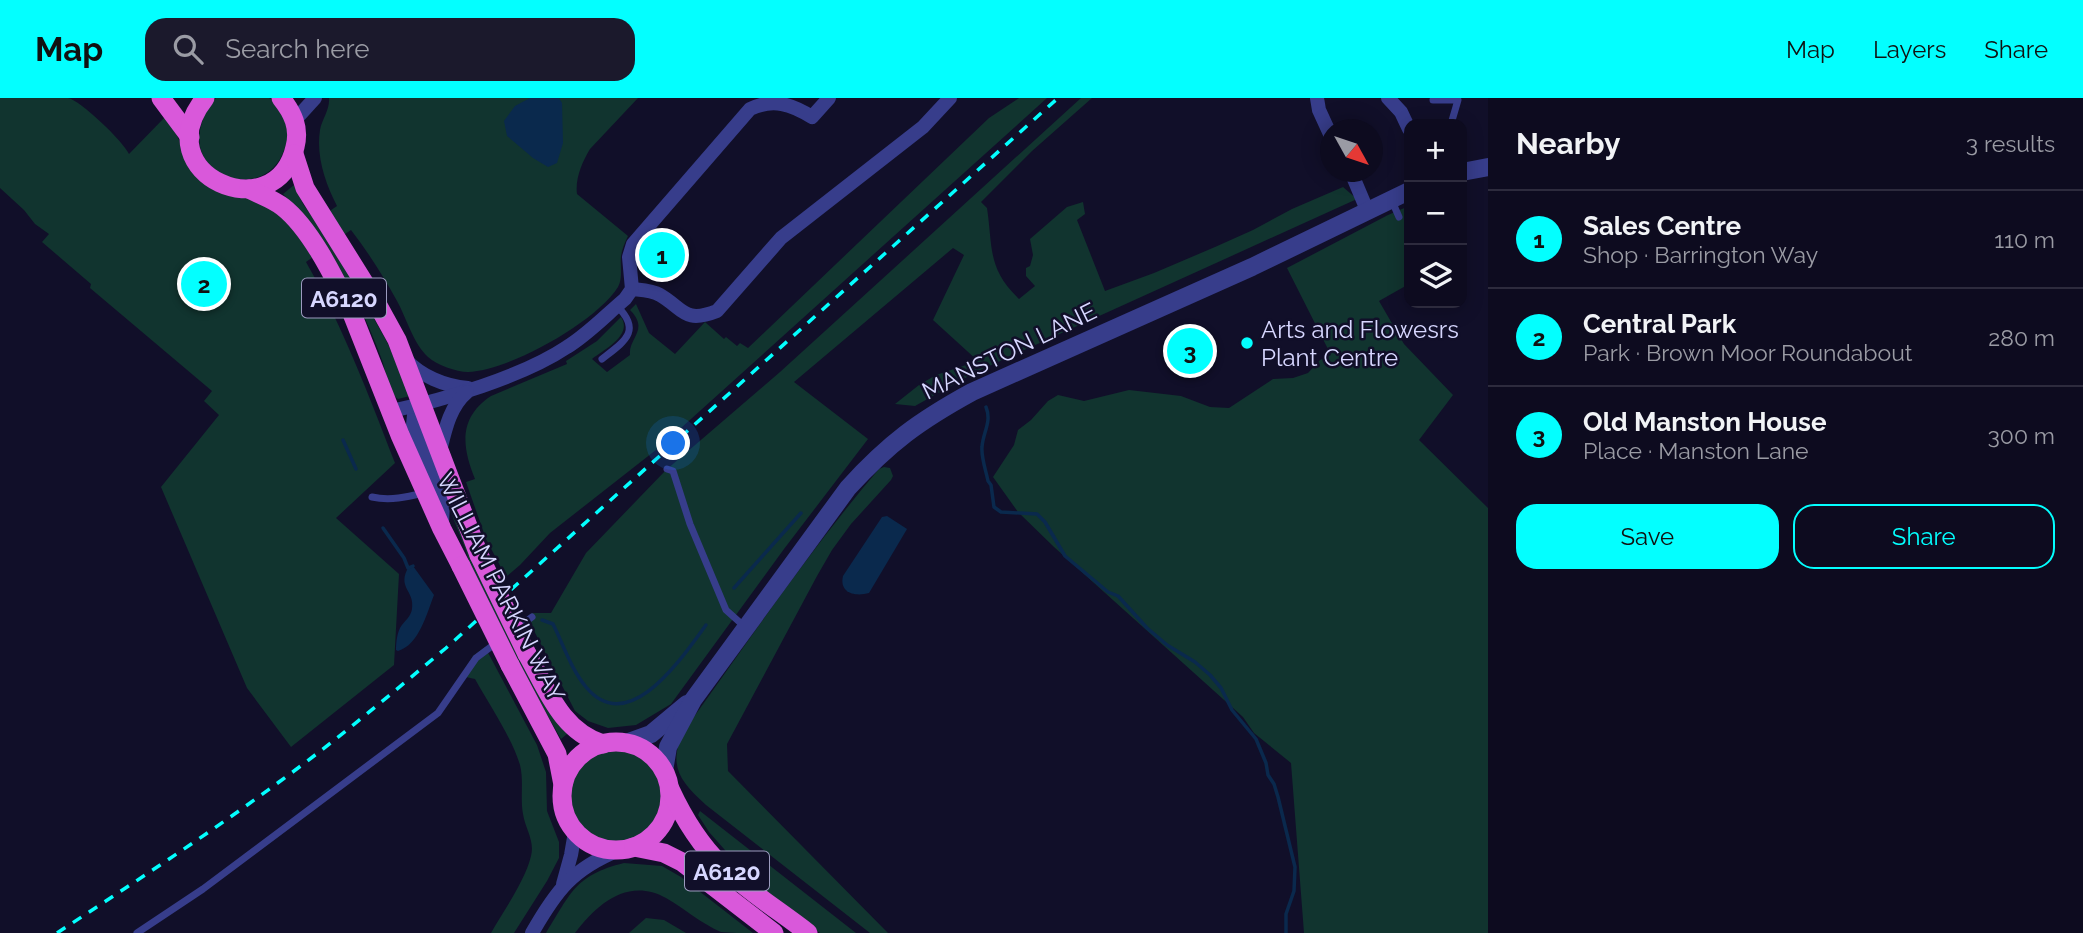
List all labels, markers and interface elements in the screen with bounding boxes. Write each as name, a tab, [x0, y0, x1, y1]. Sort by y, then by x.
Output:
search box	[145, 18, 635, 81]
text: Map	[35, 30, 103, 69]
icon: search	[169, 30, 207, 68]
text: Search here	[225, 34, 370, 64]
text: Map	[1786, 35, 1835, 64]
text: Layers	[1873, 35, 1946, 64]
text: Share	[1984, 35, 2048, 64]
north arrow	[1320, 119, 1383, 182]
map controls	[1404, 119, 1467, 308]
button: +	[1404, 119, 1467, 182]
text: Nearby	[1516, 126, 1620, 161]
text: 3 results	[1966, 130, 2055, 157]
button: −	[1404, 182, 1467, 245]
text: Sales Centre	[1583, 211, 1741, 241]
text: 1	[1533, 226, 1545, 253]
text: 110 m	[1994, 226, 2055, 253]
pin: 1	[639, 229, 685, 281]
text: Shop · Barrington Way	[1583, 241, 1818, 268]
button: layers	[1404, 245, 1467, 308]
pin: 2	[181, 258, 227, 310]
road number: A6120	[302, 279, 386, 318]
street label: MANSTON LANE	[917, 296, 1101, 406]
text: Central Park	[1583, 309, 1736, 339]
place label: Arts and Flowesrs Plant Centre	[1261, 315, 1459, 372]
text: 2	[1533, 324, 1545, 351]
text: 280 m	[1988, 324, 2055, 351]
pin: 3	[1167, 325, 1213, 377]
marker: Arts and Flowesrs Plant Centre	[1239, 335, 1255, 351]
text: Park · Brown Moor Roundabout	[1583, 339, 1913, 366]
text: Old Manston House	[1583, 407, 1827, 437]
text: 3	[1533, 422, 1545, 449]
text: 300 m	[1988, 422, 2055, 449]
your location	[656, 426, 690, 460]
text: Place · Manston Lane	[1583, 437, 1809, 464]
street label: WILLIAM PARKIN WAY	[431, 468, 571, 707]
button: Save	[1516, 504, 1779, 569]
button: Share	[1793, 504, 2055, 569]
road number: A6120	[685, 852, 769, 890]

